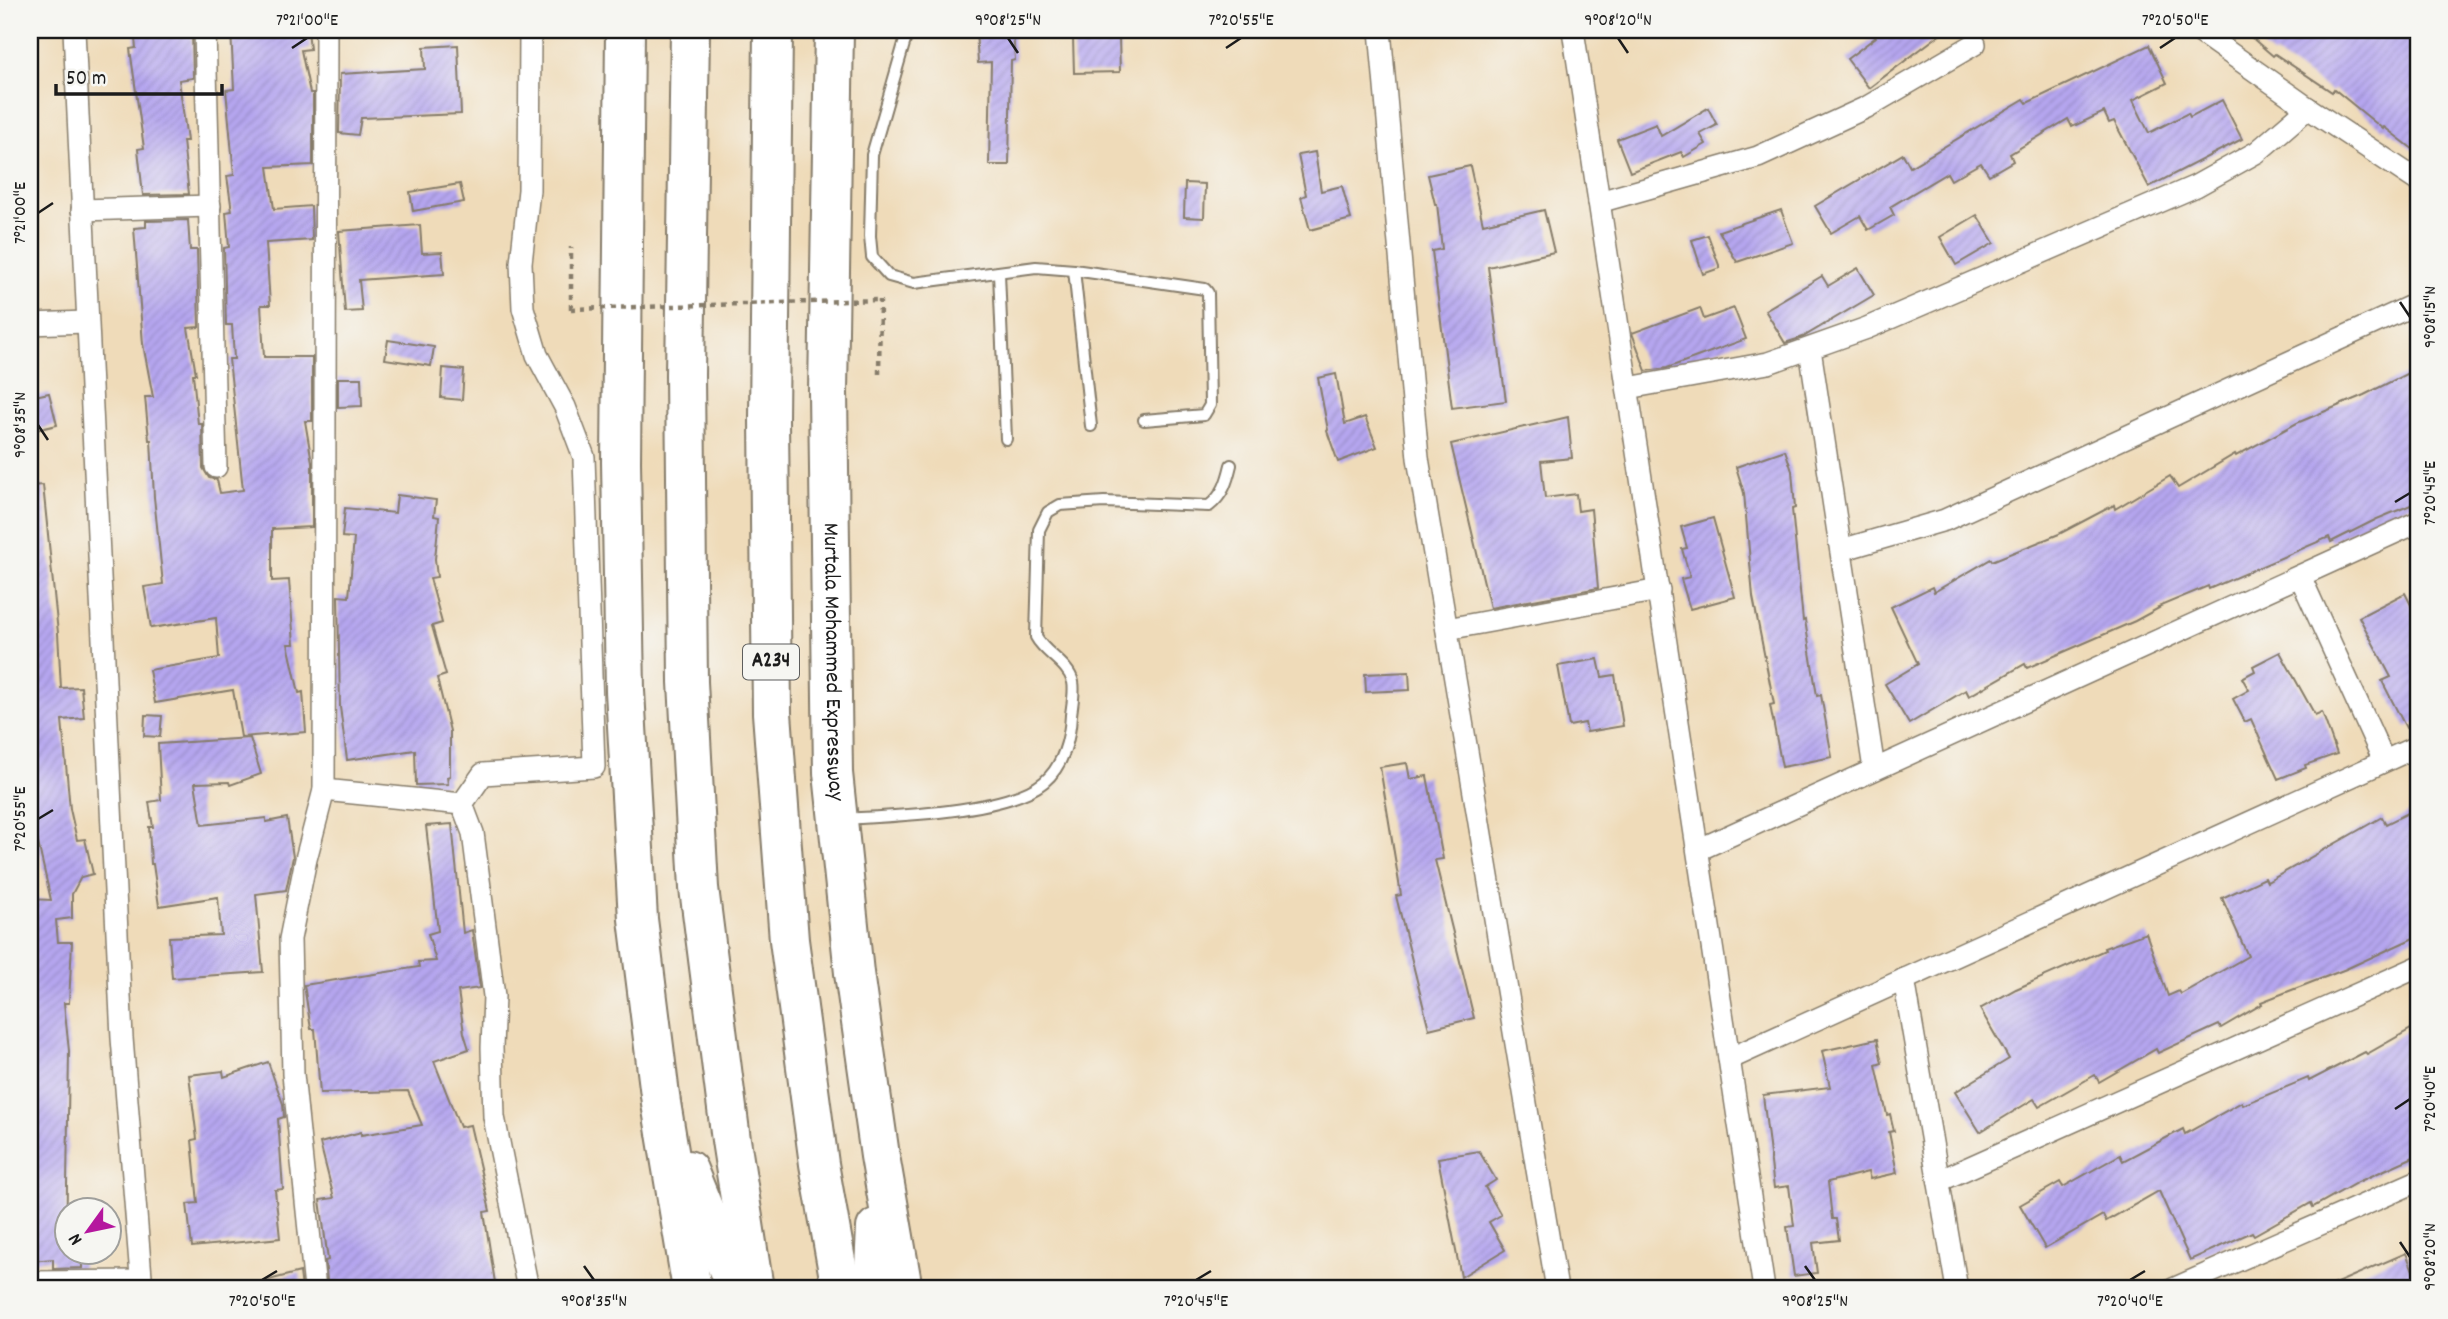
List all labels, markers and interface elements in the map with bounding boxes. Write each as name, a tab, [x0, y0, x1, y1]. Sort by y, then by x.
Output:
text: 7°21'00"E	[276, 9, 338, 34]
text: 9°08'25"N	[975, 9, 1041, 34]
text: 7°20'55"E	[1208, 9, 1274, 34]
text: 9°08'20"N	[1584, 9, 1652, 34]
text: 7°20'50"E	[2142, 9, 2208, 34]
scale bar	[56, 52, 222, 96]
text: 50 m	[66, 65, 106, 95]
text: 7°21'00"E	[9, 182, 34, 244]
text: 9°08'15"N	[2419, 286, 2444, 348]
text: 9°08'35"N	[9, 392, 34, 458]
text: 7°20'45"E	[2419, 461, 2444, 525]
street label: Murtala Mohammed Expressway	[813, 523, 852, 803]
road number: A234	[743, 644, 799, 680]
text: 7°20'55"E	[9, 786, 34, 852]
text: 7°20'40"E	[2419, 1066, 2444, 1132]
north arrow	[52, 1196, 122, 1266]
text: 9°08'20"N	[2419, 1223, 2444, 1291]
text: N	[63, 1227, 91, 1250]
text: 7°20'50"E	[229, 1290, 295, 1315]
text: 9°08'35"N	[561, 1290, 627, 1315]
text: 7°20'45"E	[1164, 1290, 1228, 1315]
text: 9°08'25"N	[1782, 1290, 1848, 1315]
text: 7°20'40"E	[2097, 1290, 2163, 1315]

